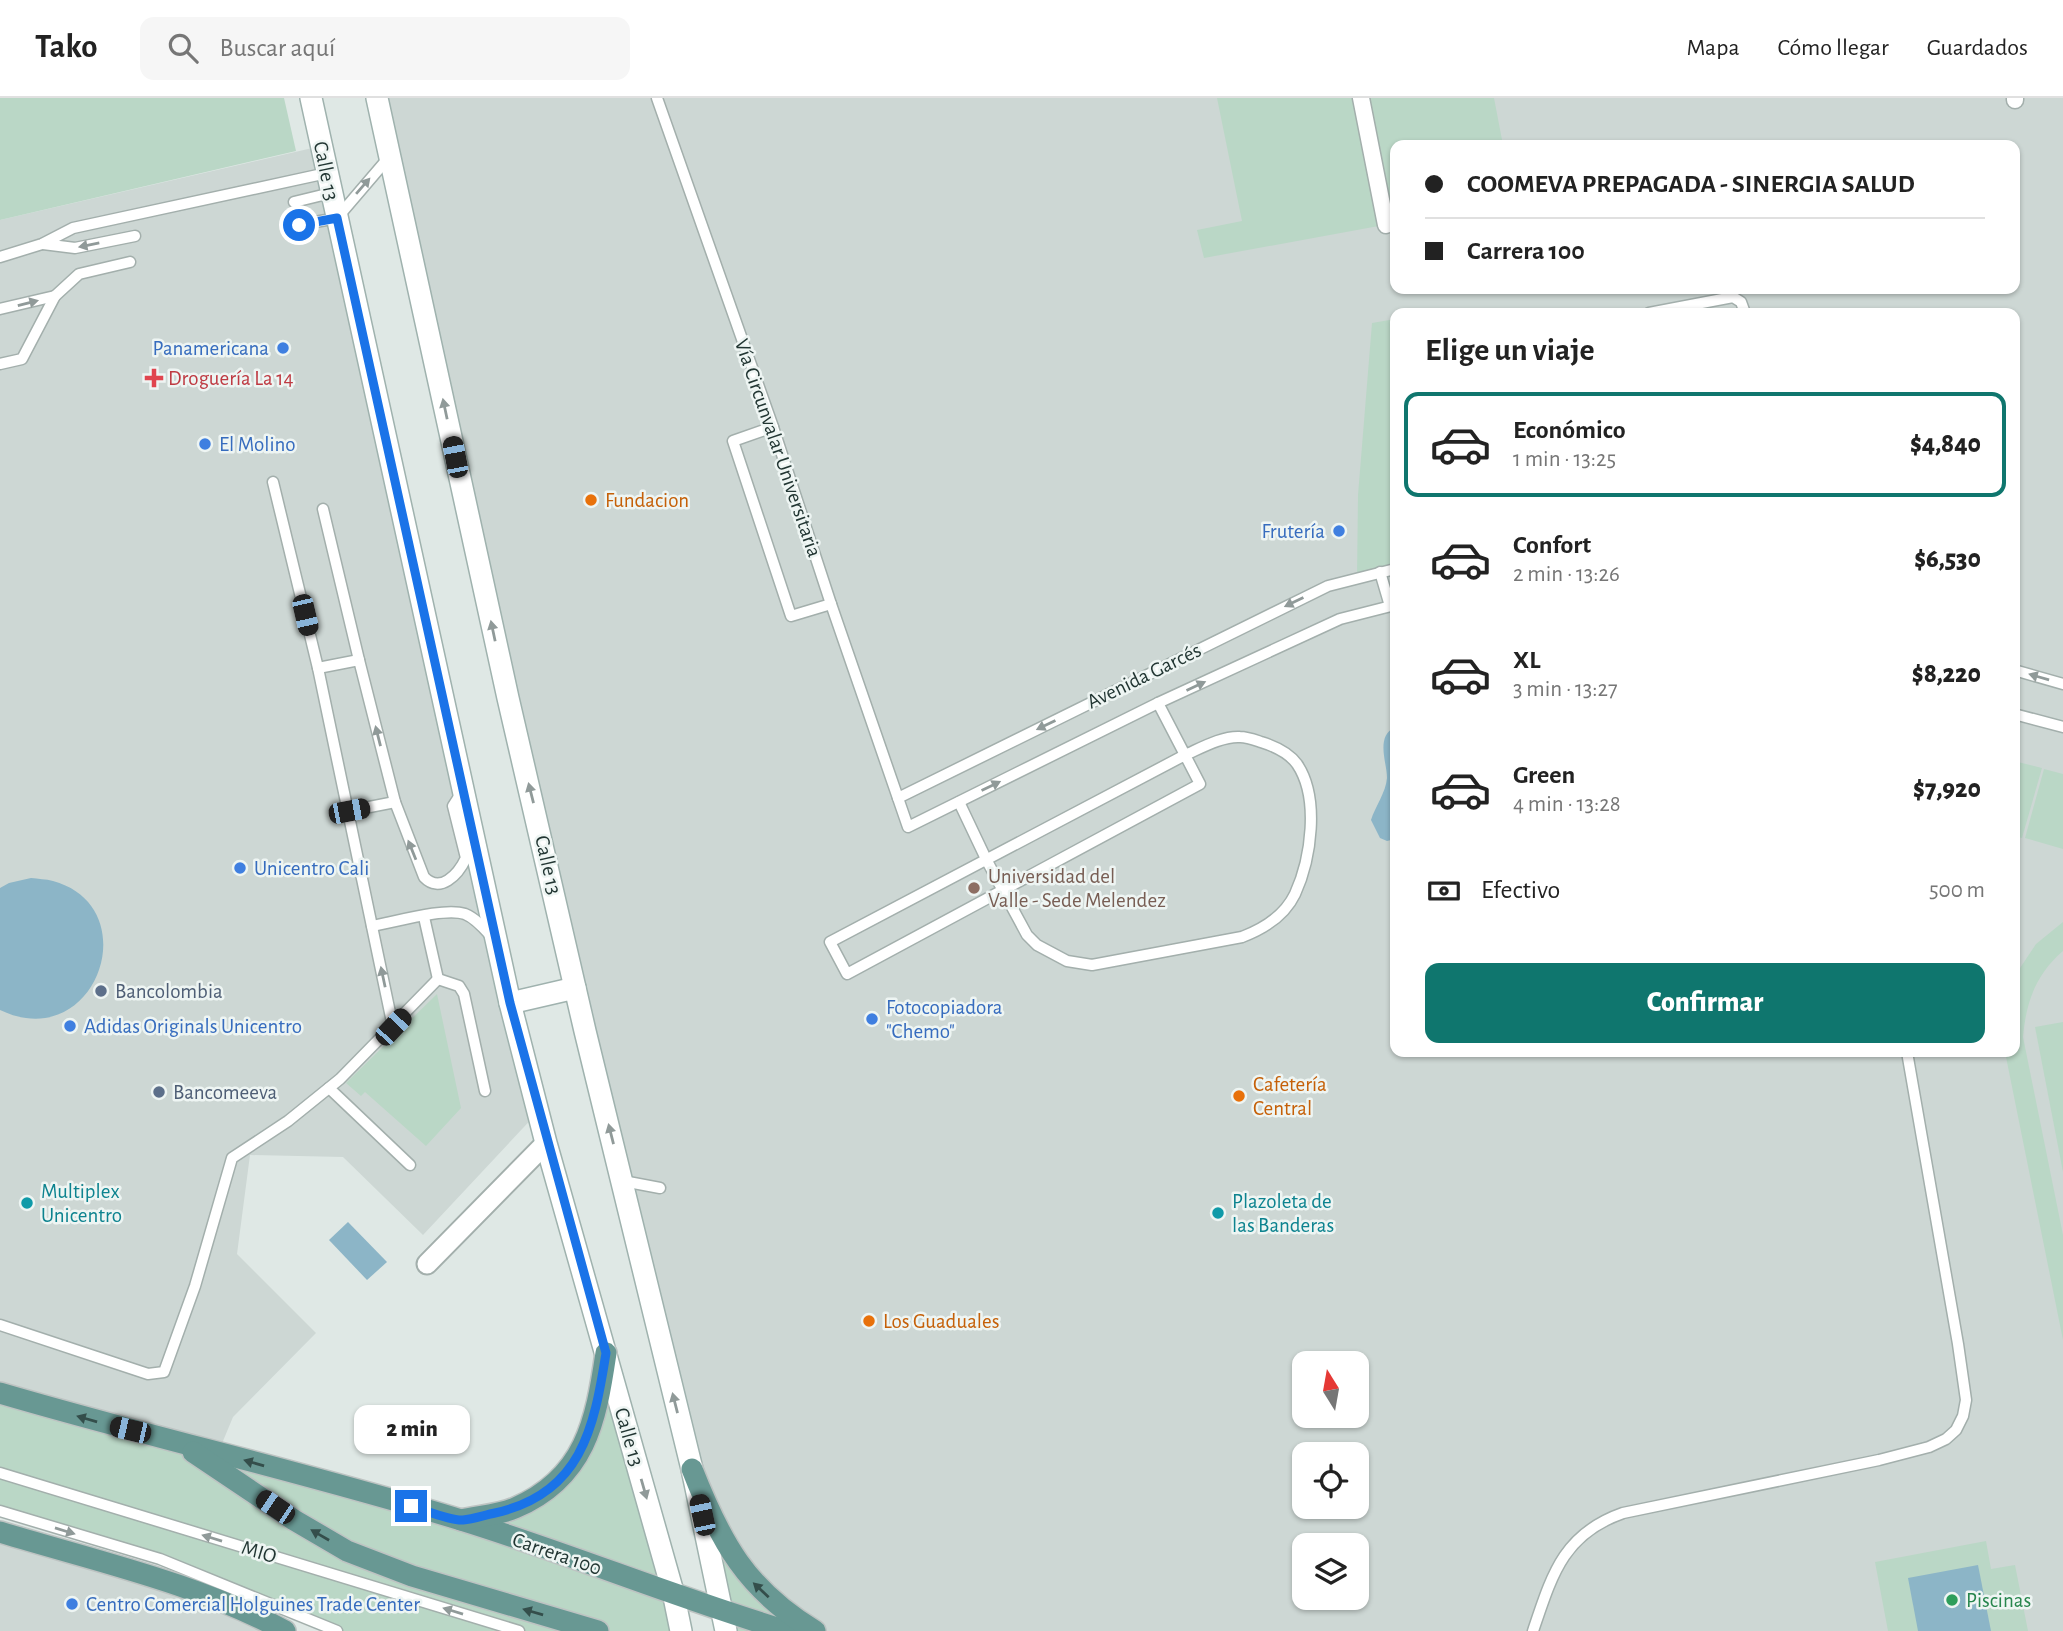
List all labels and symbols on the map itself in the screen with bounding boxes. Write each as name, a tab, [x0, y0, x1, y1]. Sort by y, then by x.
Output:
street label: Calle 13	[309, 139, 343, 203]
one-way arrow	[355, 178, 370, 195]
route start	[283, 209, 315, 241]
one-way arrow	[78, 240, 100, 251]
one-way arrow	[17, 297, 39, 308]
street label: Vía Circunvalar Universitaria	[731, 336, 825, 560]
place label: Panamericana	[153, 338, 269, 359]
marker: Panamericana	[275, 340, 291, 356]
place label: Droguería La 14	[168, 368, 294, 389]
marker: Droguería La 14	[146, 370, 162, 386]
one-way arrow	[439, 398, 450, 420]
place label: El Molino	[219, 434, 296, 455]
car	[441, 434, 470, 480]
marker: El Molino	[197, 436, 213, 452]
place label: Fundacion	[605, 490, 689, 511]
marker: Fundacion	[583, 492, 599, 508]
place label: Frutería	[1262, 521, 1325, 542]
marker: Frutería	[1331, 523, 1347, 539]
car	[291, 592, 320, 638]
one-way arrow	[1284, 597, 1304, 608]
one-way arrow	[487, 620, 498, 642]
street label: Avenida Garcés	[1084, 639, 1204, 713]
one-way arrow	[2028, 672, 2049, 682]
one-way arrow	[1186, 680, 1206, 692]
one-way arrow	[1036, 719, 1056, 730]
one-way arrow	[372, 724, 383, 746]
one-way arrow	[981, 781, 1001, 792]
one-way arrow	[525, 782, 536, 804]
car	[327, 797, 372, 825]
street label: Calle 13	[531, 833, 565, 897]
one-way arrow	[407, 839, 418, 860]
place label: Unicentro Cali	[254, 858, 369, 879]
marker: Unicentro Cali	[232, 860, 248, 876]
place label: Universidad del Valle - Sede Melendez	[988, 866, 1166, 911]
marker: Universidad del Valle - Sede Melendez	[966, 880, 982, 896]
one-way arrow	[377, 966, 388, 988]
place label: Bancolombia	[115, 981, 223, 1002]
marker: Bancolombia	[93, 983, 109, 999]
place label: Fotocopiadora "Chemo"	[886, 997, 1003, 1042]
car	[371, 1004, 416, 1050]
marker: Fotocopiadora "Chemo"	[864, 1011, 880, 1027]
place label: Adidas Originals Unicentro	[84, 1016, 302, 1037]
marker: Adidas Originals Unicentro	[62, 1018, 78, 1034]
place label: Cafetería Central	[1253, 1074, 1327, 1119]
place label: Bancomeeva	[173, 1082, 277, 1103]
marker: Bancomeeva	[151, 1084, 167, 1100]
marker: Cafetería Central	[1231, 1088, 1247, 1104]
one-way arrow	[605, 1123, 616, 1145]
place label: Multiplex Unicentro	[41, 1181, 122, 1226]
place label: Plazoleta de las Banderas	[1232, 1191, 1334, 1236]
marker: Multiplex Unicentro	[19, 1195, 35, 1211]
marker: Plazoleta de las Banderas	[1210, 1205, 1226, 1221]
place label: Los Guaduales	[883, 1311, 1000, 1332]
marker: Los Guaduales	[861, 1313, 877, 1329]
north arrow	[1292, 1351, 1368, 1428]
one-way arrow	[669, 1392, 680, 1414]
callout: 2 min	[353, 1404, 469, 1454]
street label: Calle 13	[611, 1405, 647, 1469]
one-way arrow	[76, 1413, 97, 1423]
car	[108, 1415, 153, 1445]
one-way arrow	[243, 1457, 264, 1467]
one-way arrow	[640, 1479, 650, 1500]
car	[252, 1487, 299, 1527]
route end	[395, 1490, 427, 1522]
car	[688, 1492, 717, 1538]
one-way arrow	[55, 1526, 76, 1536]
one-way arrow	[310, 1529, 329, 1541]
street label: Carrera 100	[510, 1529, 604, 1579]
one-way arrow	[202, 1532, 223, 1542]
street label: MIO	[239, 1537, 279, 1567]
one-way arrow	[753, 1582, 770, 1598]
place label: Piscinas	[1966, 1590, 2031, 1611]
marker: Piscinas	[1944, 1592, 1960, 1608]
place label: Centro Comercial Holguines Trade Center	[86, 1594, 420, 1615]
marker: Centro Comercial Holguines Trade Center	[64, 1596, 80, 1612]
one-way arrow	[443, 1606, 464, 1616]
one-way arrow	[522, 1606, 543, 1616]

